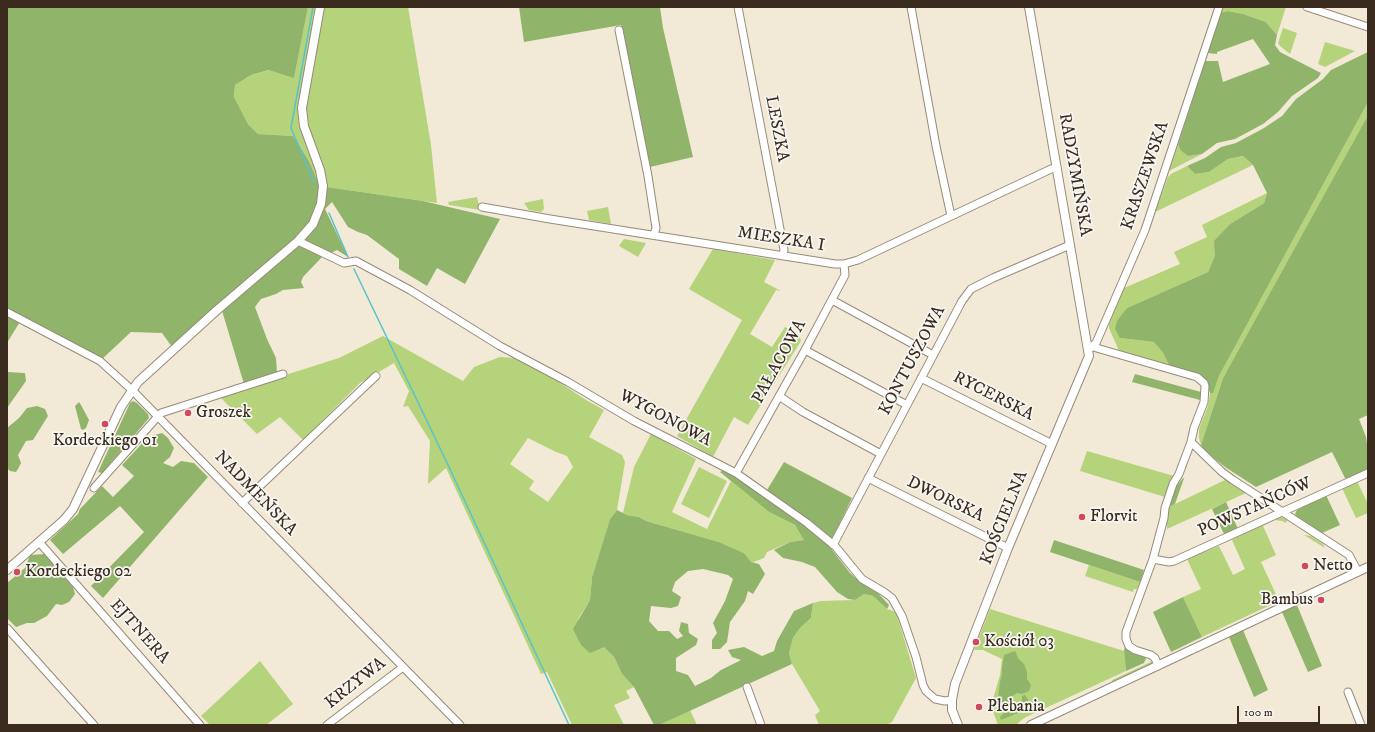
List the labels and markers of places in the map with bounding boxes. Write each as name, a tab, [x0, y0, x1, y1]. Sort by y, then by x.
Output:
place label: Groszek	[196, 403, 251, 423]
marker: Groszek	[183, 408, 193, 418]
marker: Kordeckiego 01	[100, 419, 110, 429]
place label: Kordeckiego 01	[53, 431, 157, 451]
place label: Florvit	[1090, 507, 1137, 527]
marker: Florvit	[1077, 512, 1087, 522]
place label: Netto	[1313, 556, 1353, 576]
marker: Netto	[1300, 561, 1310, 571]
place label: Kordeckiego 02	[25, 562, 132, 582]
marker: Kordeckiego 02	[12, 567, 22, 577]
place label: Bambus	[1260, 590, 1313, 610]
marker: Bambus	[1316, 595, 1326, 605]
place label: Kościół 03	[984, 632, 1054, 652]
marker: Kościół 03	[971, 637, 981, 647]
place label: Plebania	[987, 697, 1045, 717]
marker: Plebania	[974, 702, 984, 712]

